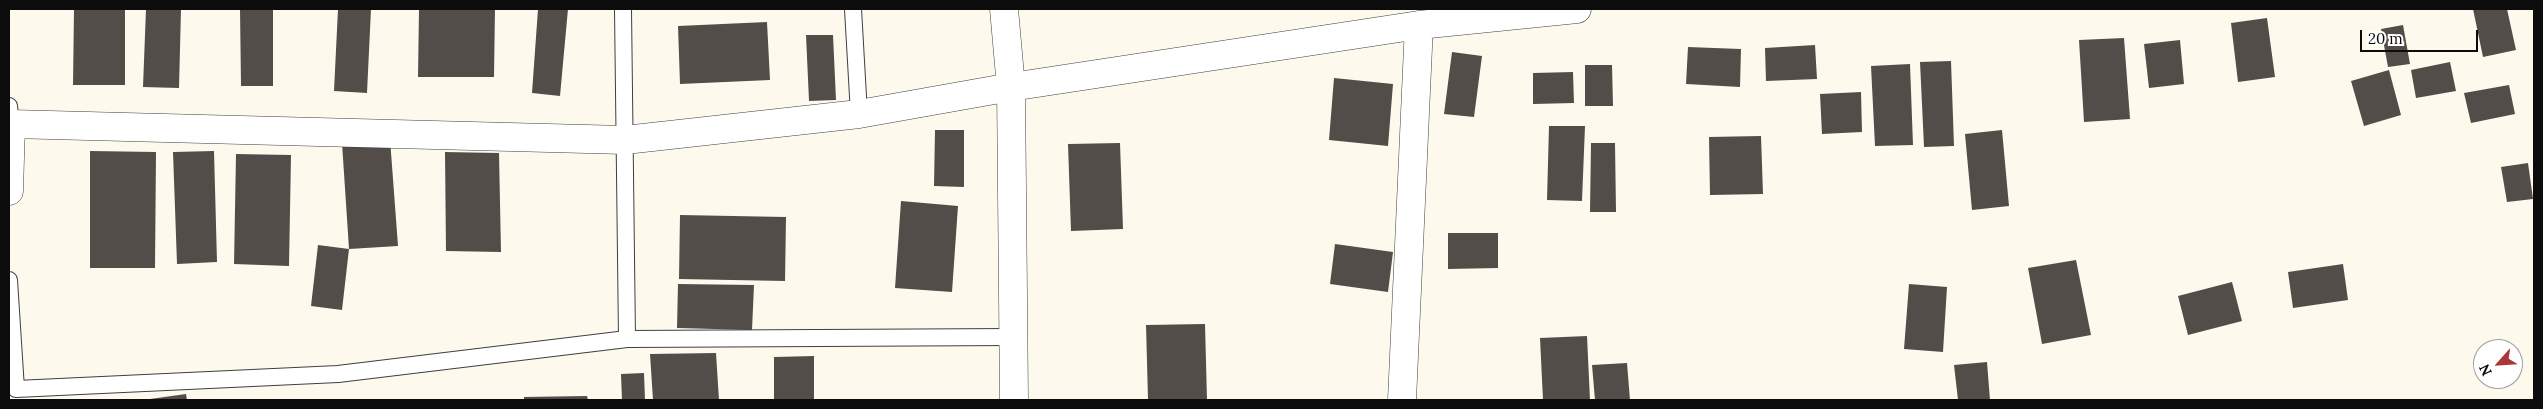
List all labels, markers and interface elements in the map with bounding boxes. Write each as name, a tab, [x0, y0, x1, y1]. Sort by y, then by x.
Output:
scale bar	[2363, 20, 2480, 52]
text: 20 m	[2368, 29, 2403, 48]
north arrow	[2473, 339, 2523, 389]
text: N	[2475, 361, 2496, 379]

